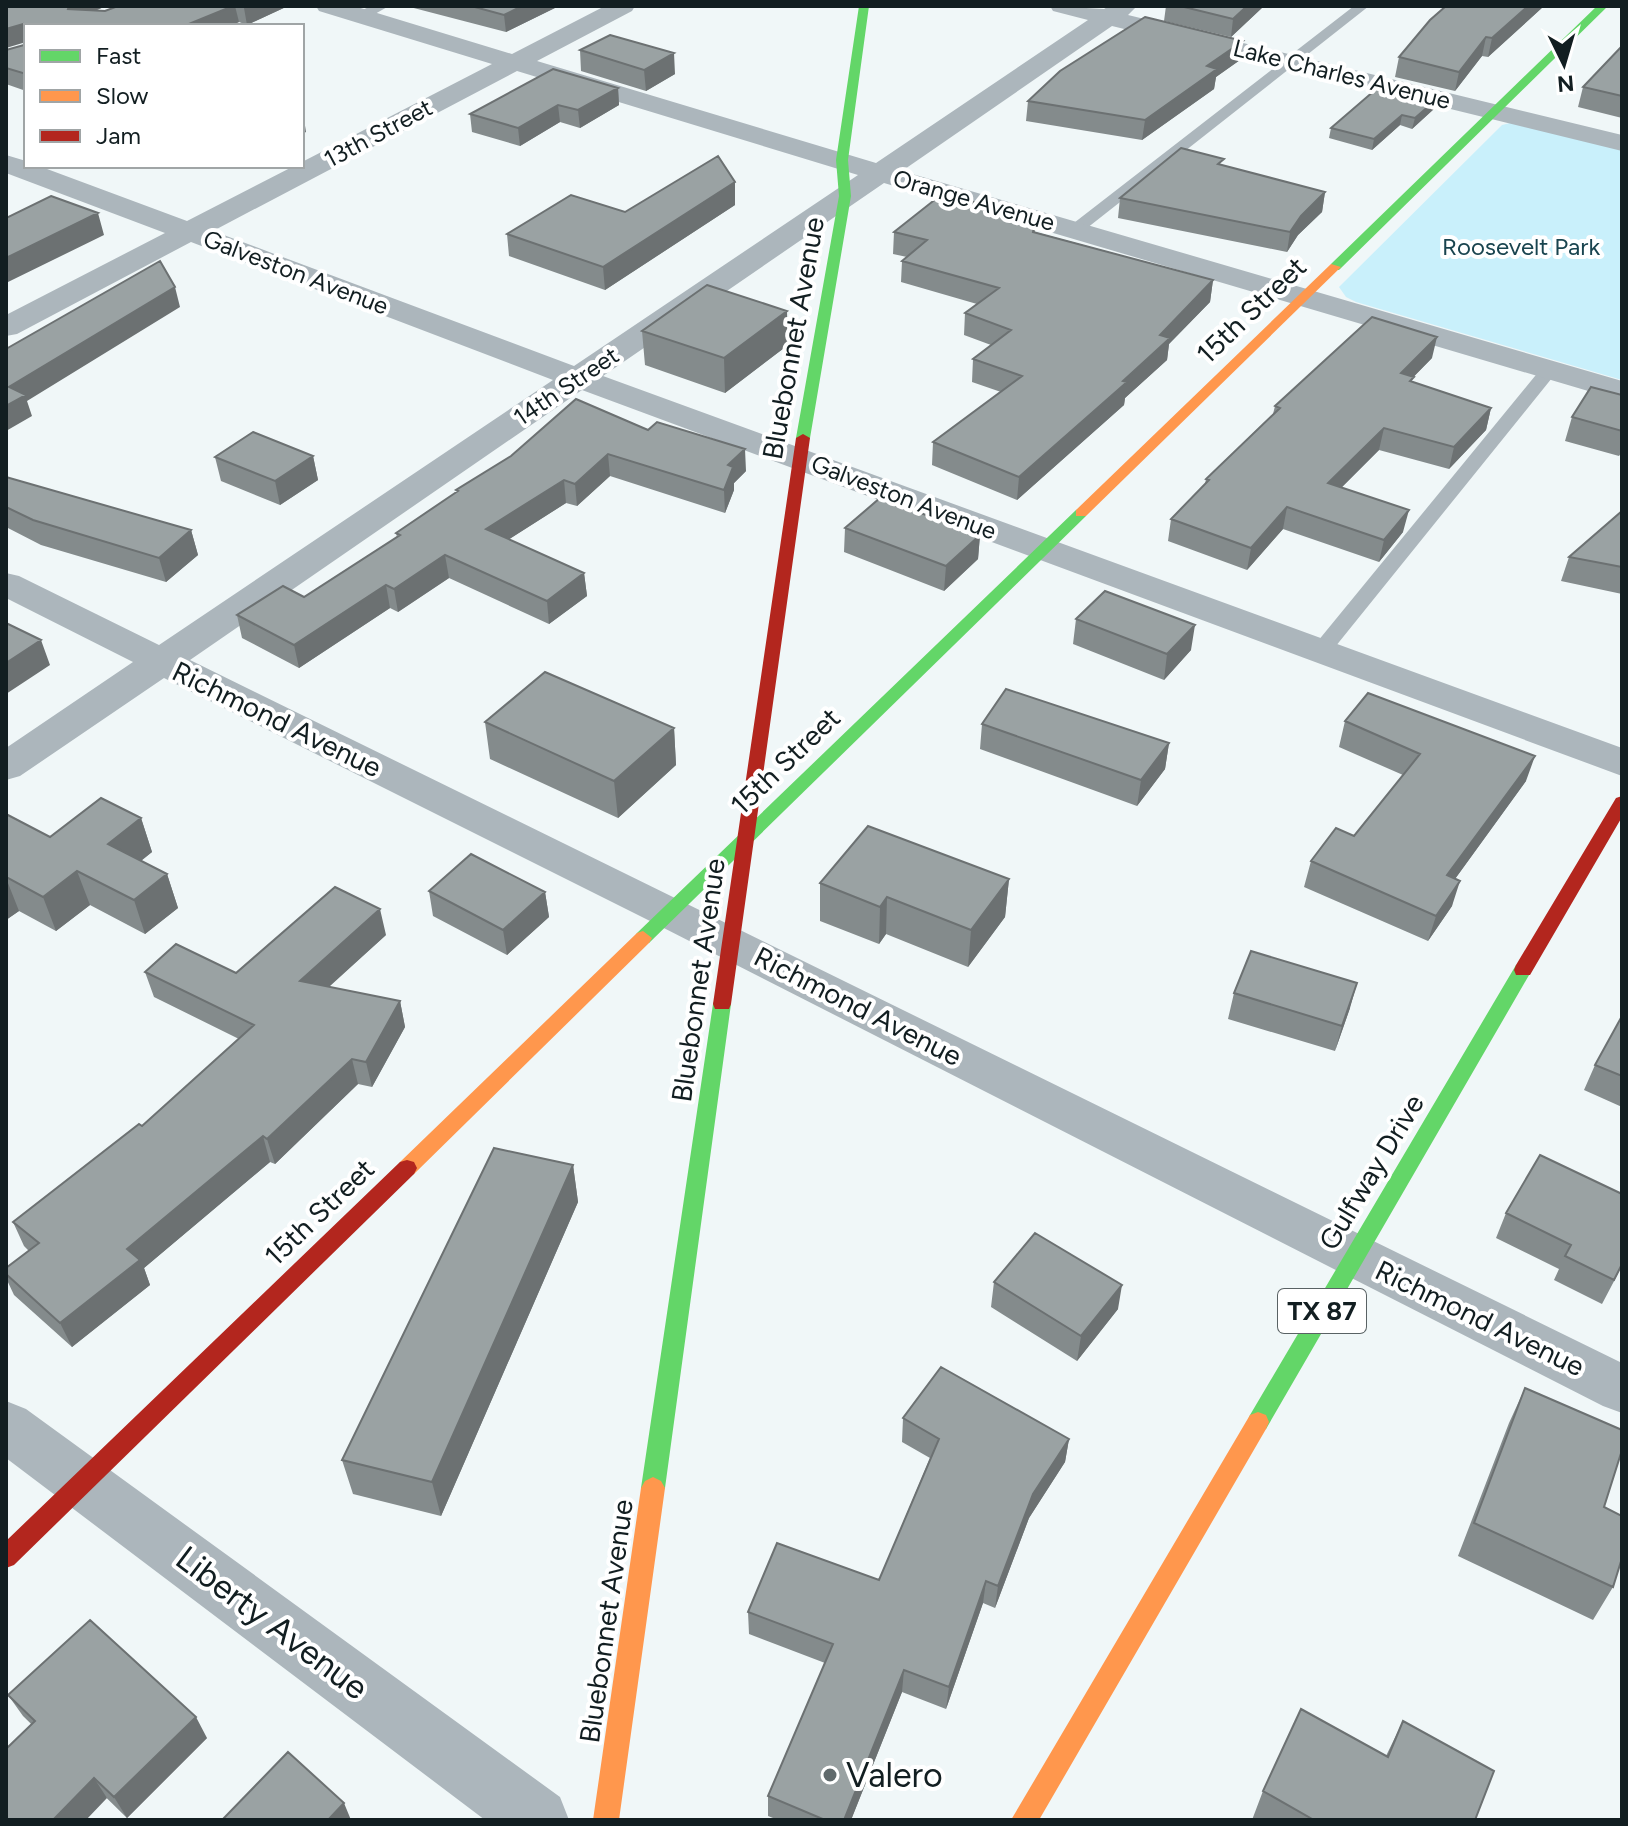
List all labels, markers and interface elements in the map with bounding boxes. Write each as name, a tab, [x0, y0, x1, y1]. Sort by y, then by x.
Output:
legend	[24, 24, 304, 168]
north arrow	[1524, 24, 1604, 104]
street label: Lake Charles Avenue	[1230, 33, 1454, 115]
text: Fast	[96, 41, 141, 70]
text: N	[1556, 69, 1575, 98]
text: Slow	[96, 81, 149, 110]
street label: 13th Street	[319, 92, 437, 174]
text: Jam	[96, 121, 141, 150]
street label: Orange Avenue	[890, 163, 1058, 237]
street label: Bluebonnet Avenue	[755, 214, 831, 462]
street label: Galveston Avenue	[199, 223, 393, 321]
park label: Roosevelt Park	[1442, 232, 1600, 261]
street label: 15th Street	[1189, 249, 1313, 371]
street label: 14th Street	[508, 340, 624, 432]
street label: Galveston Avenue	[807, 448, 1001, 546]
street label: Richmond Avenue	[167, 654, 387, 784]
street label: 15th Street	[723, 700, 847, 822]
street label: Bluebonnet Avenue	[664, 856, 732, 1104]
street label: Richmond Avenue	[748, 939, 968, 1073]
street label: Gulfway Drive	[1311, 1088, 1431, 1256]
street label: 15th Street	[257, 1151, 381, 1273]
street label: Richmond Avenue	[1370, 1253, 1590, 1383]
road number: TX 87	[1278, 1289, 1366, 1333]
street label: Bluebonnet Avenue	[572, 1497, 640, 1745]
street label: Liberty Avenue	[168, 1538, 376, 1708]
place label: Valero	[846, 1755, 943, 1796]
marker: Valero	[821, 1766, 839, 1784]

